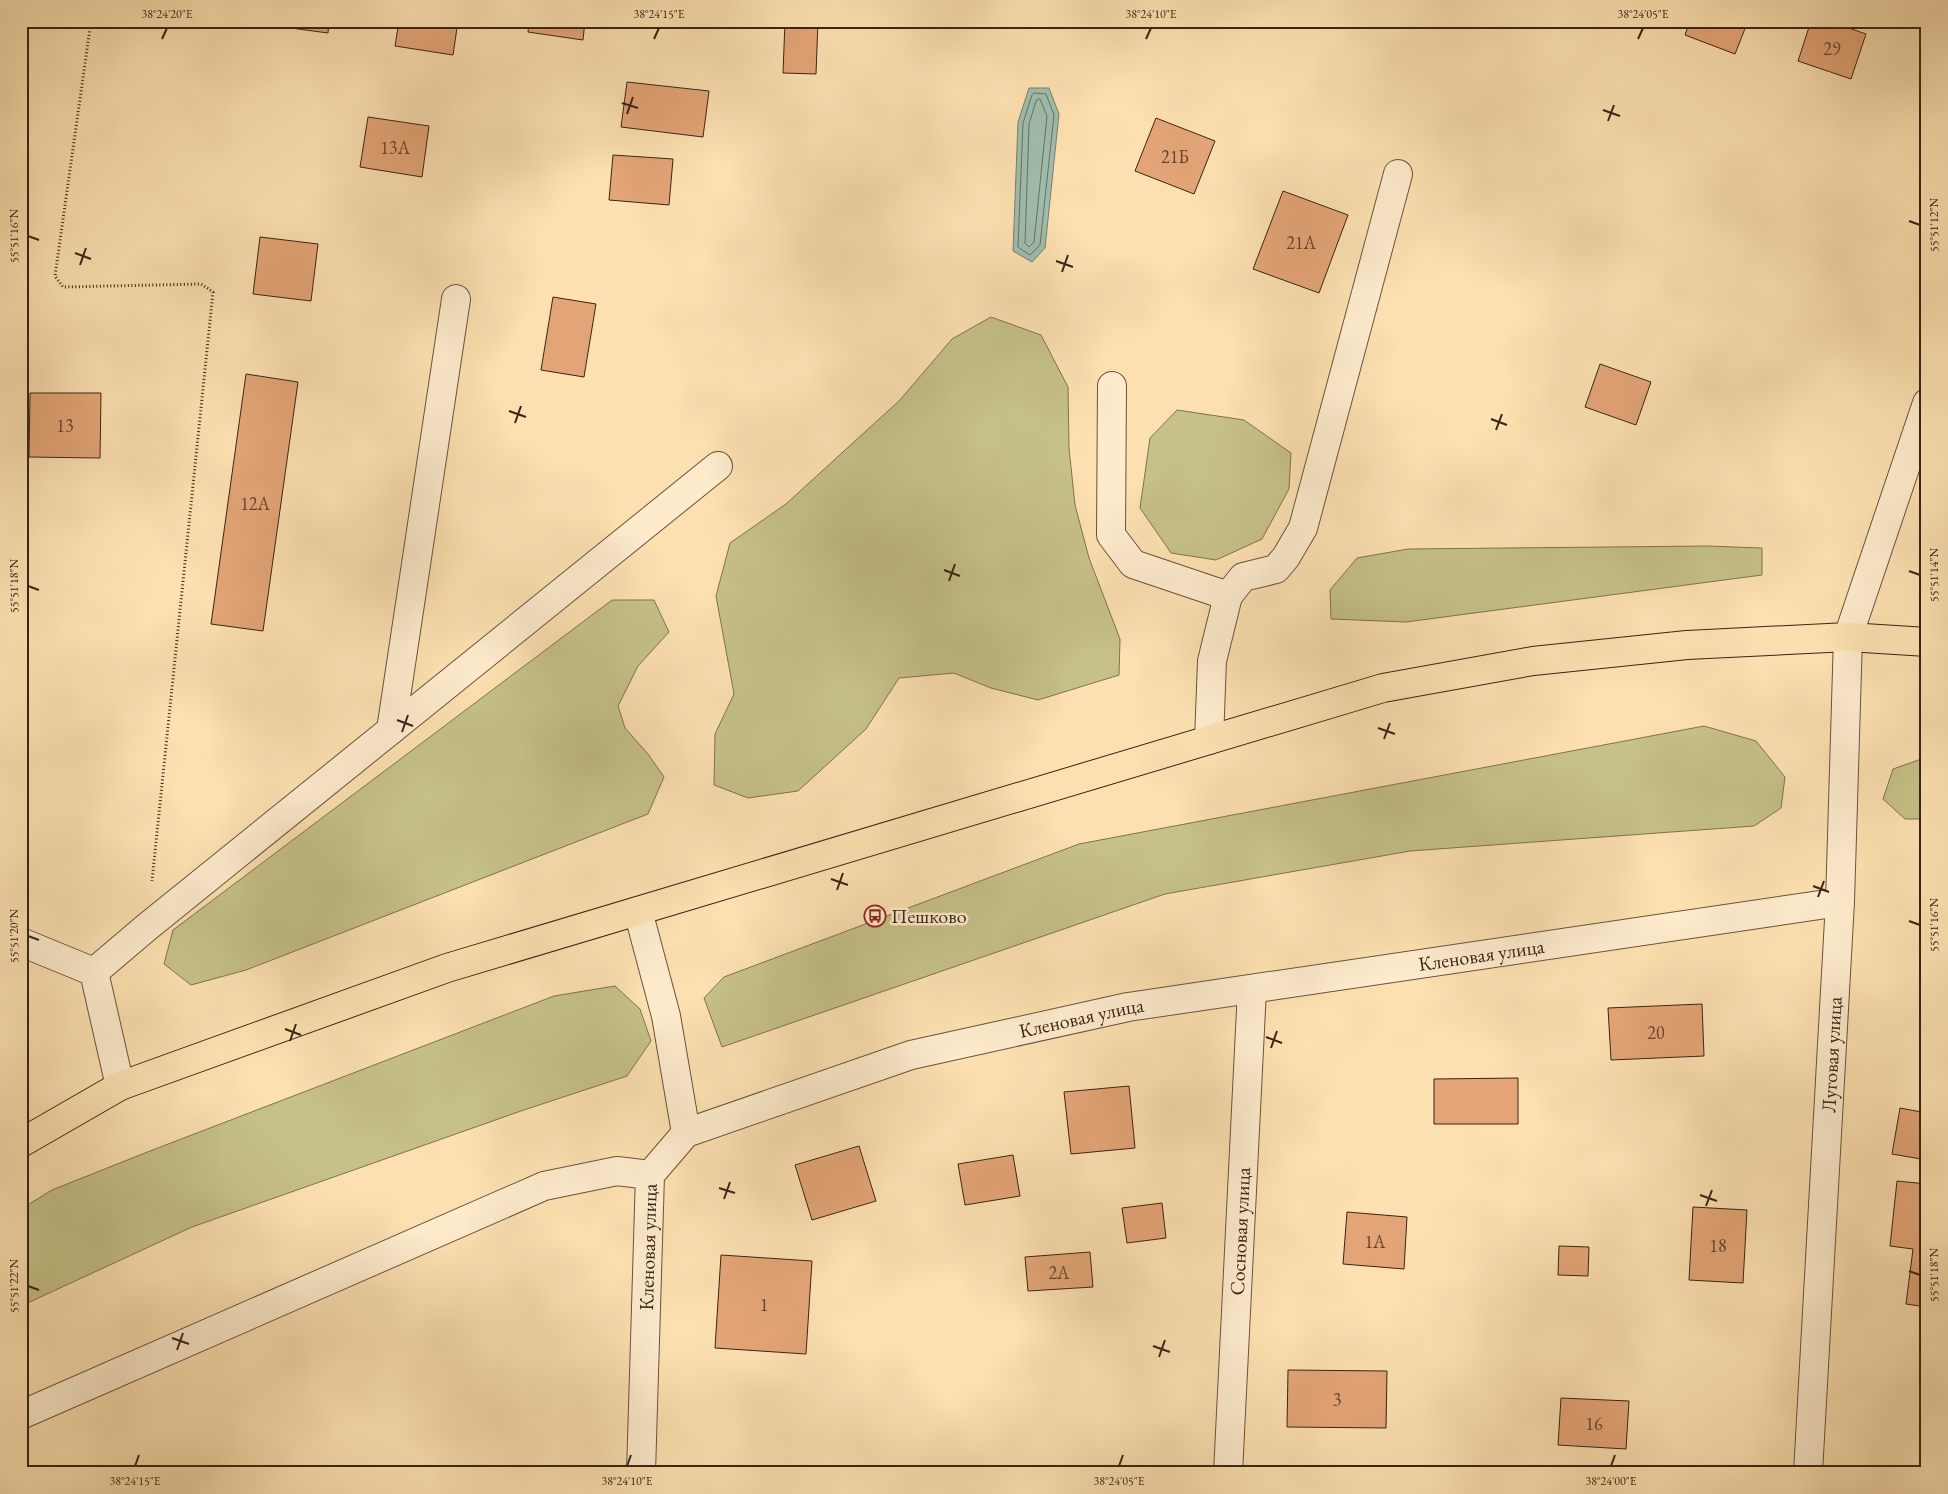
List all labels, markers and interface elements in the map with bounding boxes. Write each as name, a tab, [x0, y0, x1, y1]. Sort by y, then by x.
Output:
text: 38°24'20"E	[141, 6, 193, 22]
text: 38°24'15"E	[633, 6, 685, 22]
text: 38°24'10"E	[1125, 6, 1177, 22]
text: 38°24'05"E	[1617, 6, 1669, 22]
house number: 29	[1823, 37, 1841, 60]
house number: 13А	[380, 136, 410, 159]
house number: 21Б	[1161, 145, 1189, 168]
text: 55°51'12"N	[1926, 198, 1942, 252]
text: 55°51'16"N	[6, 209, 22, 263]
house number: 21А	[1286, 231, 1316, 254]
house number: 13	[56, 414, 74, 437]
house number: 12А	[240, 492, 270, 515]
text: 55°51'14"N	[1926, 548, 1942, 602]
text: 55°51'18"N	[6, 559, 22, 613]
text: 55°51'16"N	[1926, 898, 1942, 952]
place label: Пешково	[891, 903, 967, 929]
bus stop icon: Пешково	[863, 904, 887, 928]
text: 55°51'20"N	[6, 909, 22, 963]
street label: Кленовая улица	[1417, 933, 1546, 977]
street label: Кленовая улица	[1016, 992, 1145, 1044]
street label: Луговая улица	[1815, 996, 1848, 1113]
house number: 20	[1647, 1021, 1665, 1044]
street label: Сосновая улица	[1224, 1167, 1256, 1296]
street label: Кленовая улица	[633, 1183, 663, 1311]
house number: 1А	[1364, 1230, 1386, 1253]
house number: 18	[1709, 1234, 1727, 1257]
text: 55°51'18"N	[1926, 1248, 1942, 1302]
text: 55°51'22"N	[6, 1259, 22, 1313]
house number: 2А	[1048, 1261, 1070, 1284]
house number: 1	[760, 1293, 768, 1316]
house number: 3	[1333, 1388, 1341, 1411]
house number: 16	[1585, 1412, 1603, 1435]
text: 38°24'15"E	[109, 1473, 161, 1489]
text: 38°24'10"E	[601, 1473, 653, 1489]
text: 38°24'05"E	[1093, 1473, 1145, 1489]
text: 38°24'00"E	[1585, 1473, 1637, 1489]

